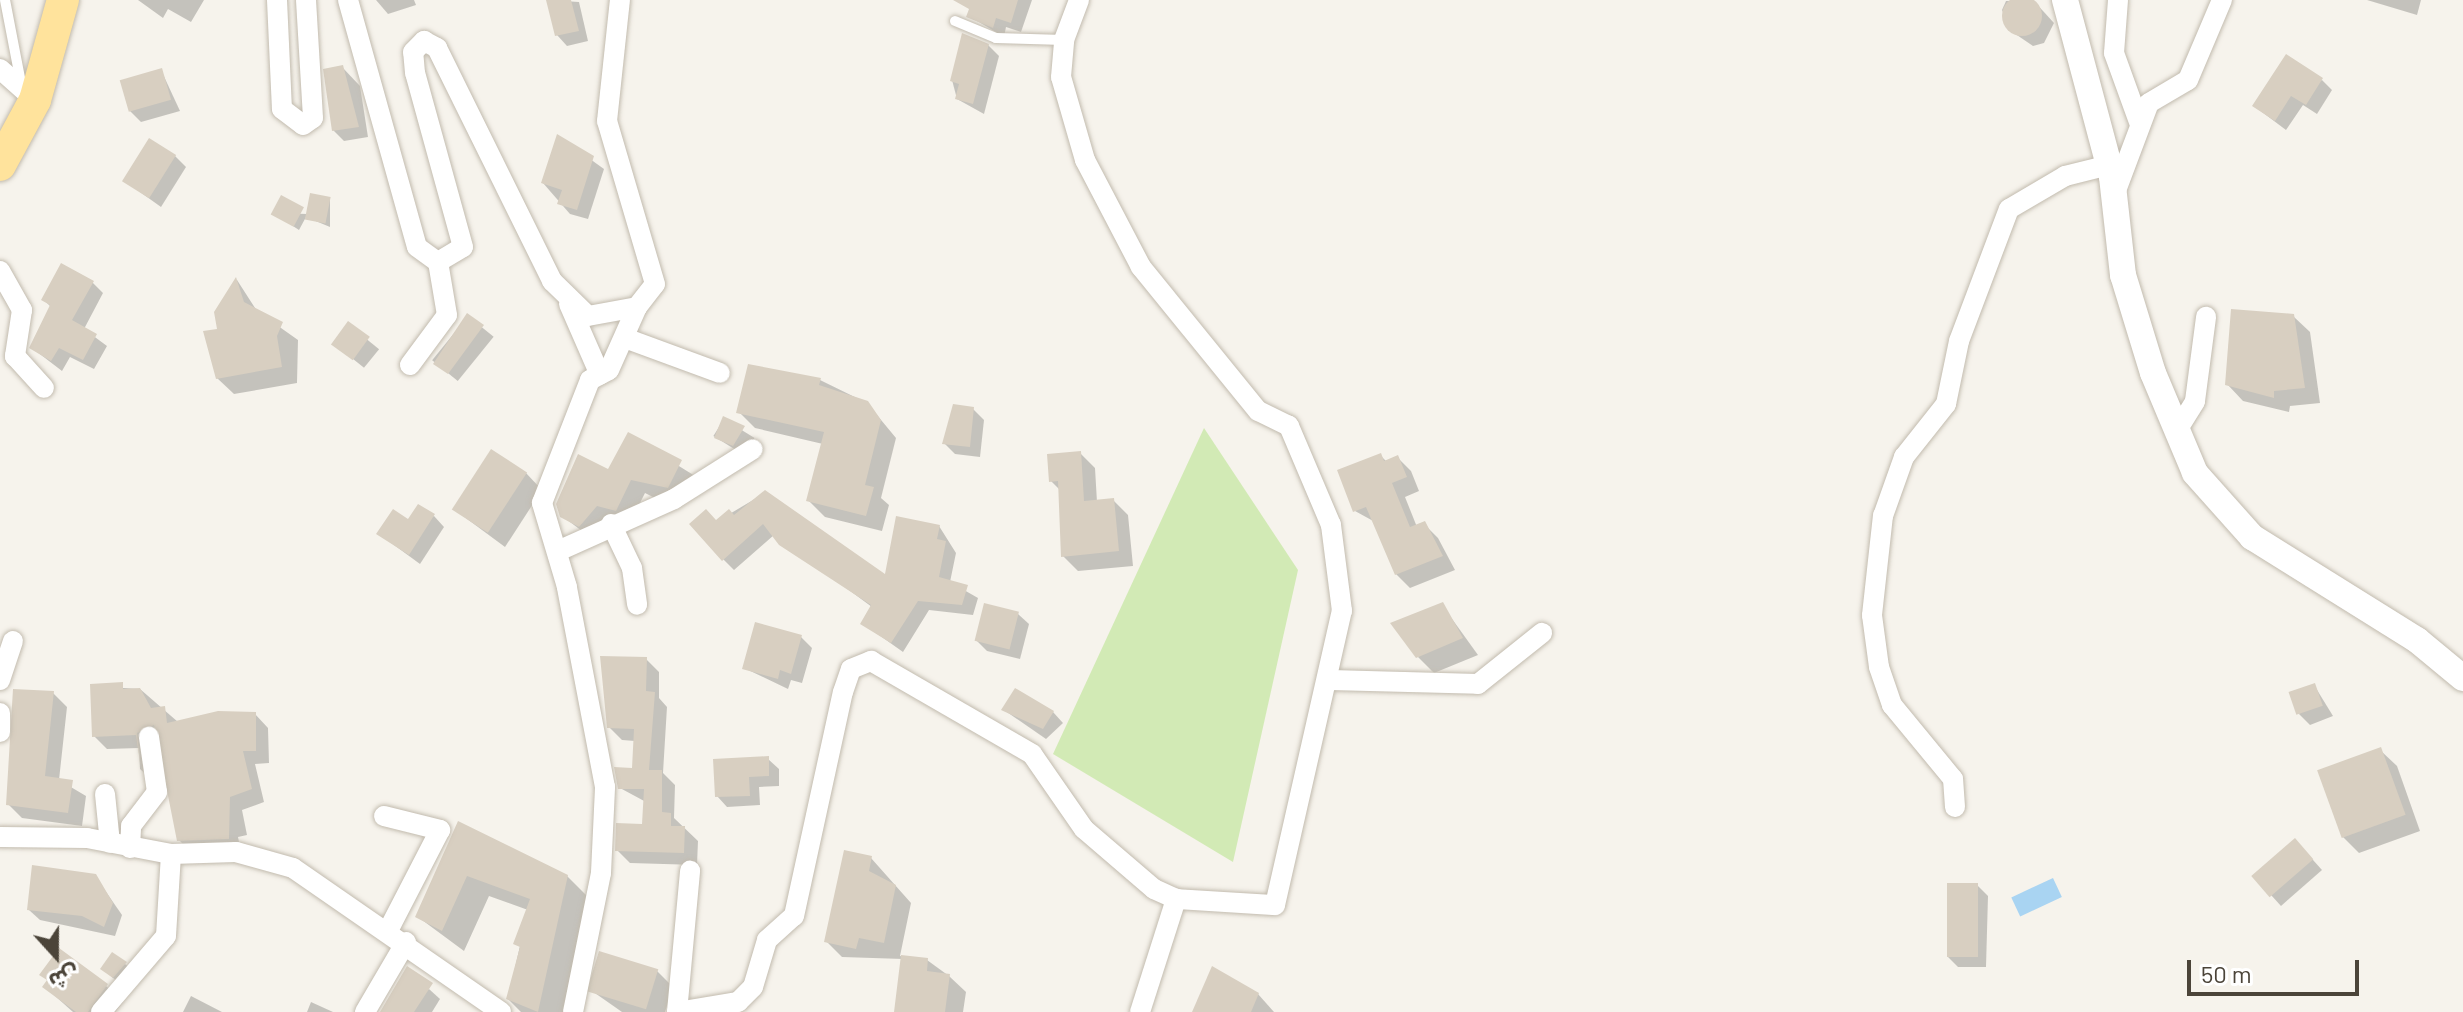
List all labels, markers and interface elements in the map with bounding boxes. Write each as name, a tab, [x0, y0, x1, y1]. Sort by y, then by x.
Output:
north arrow	[16, 916, 96, 996]
scale bar	[2191, 944, 2363, 994]
text: 50 m	[2201, 959, 2252, 988]
text: ش	[46, 961, 83, 996]

